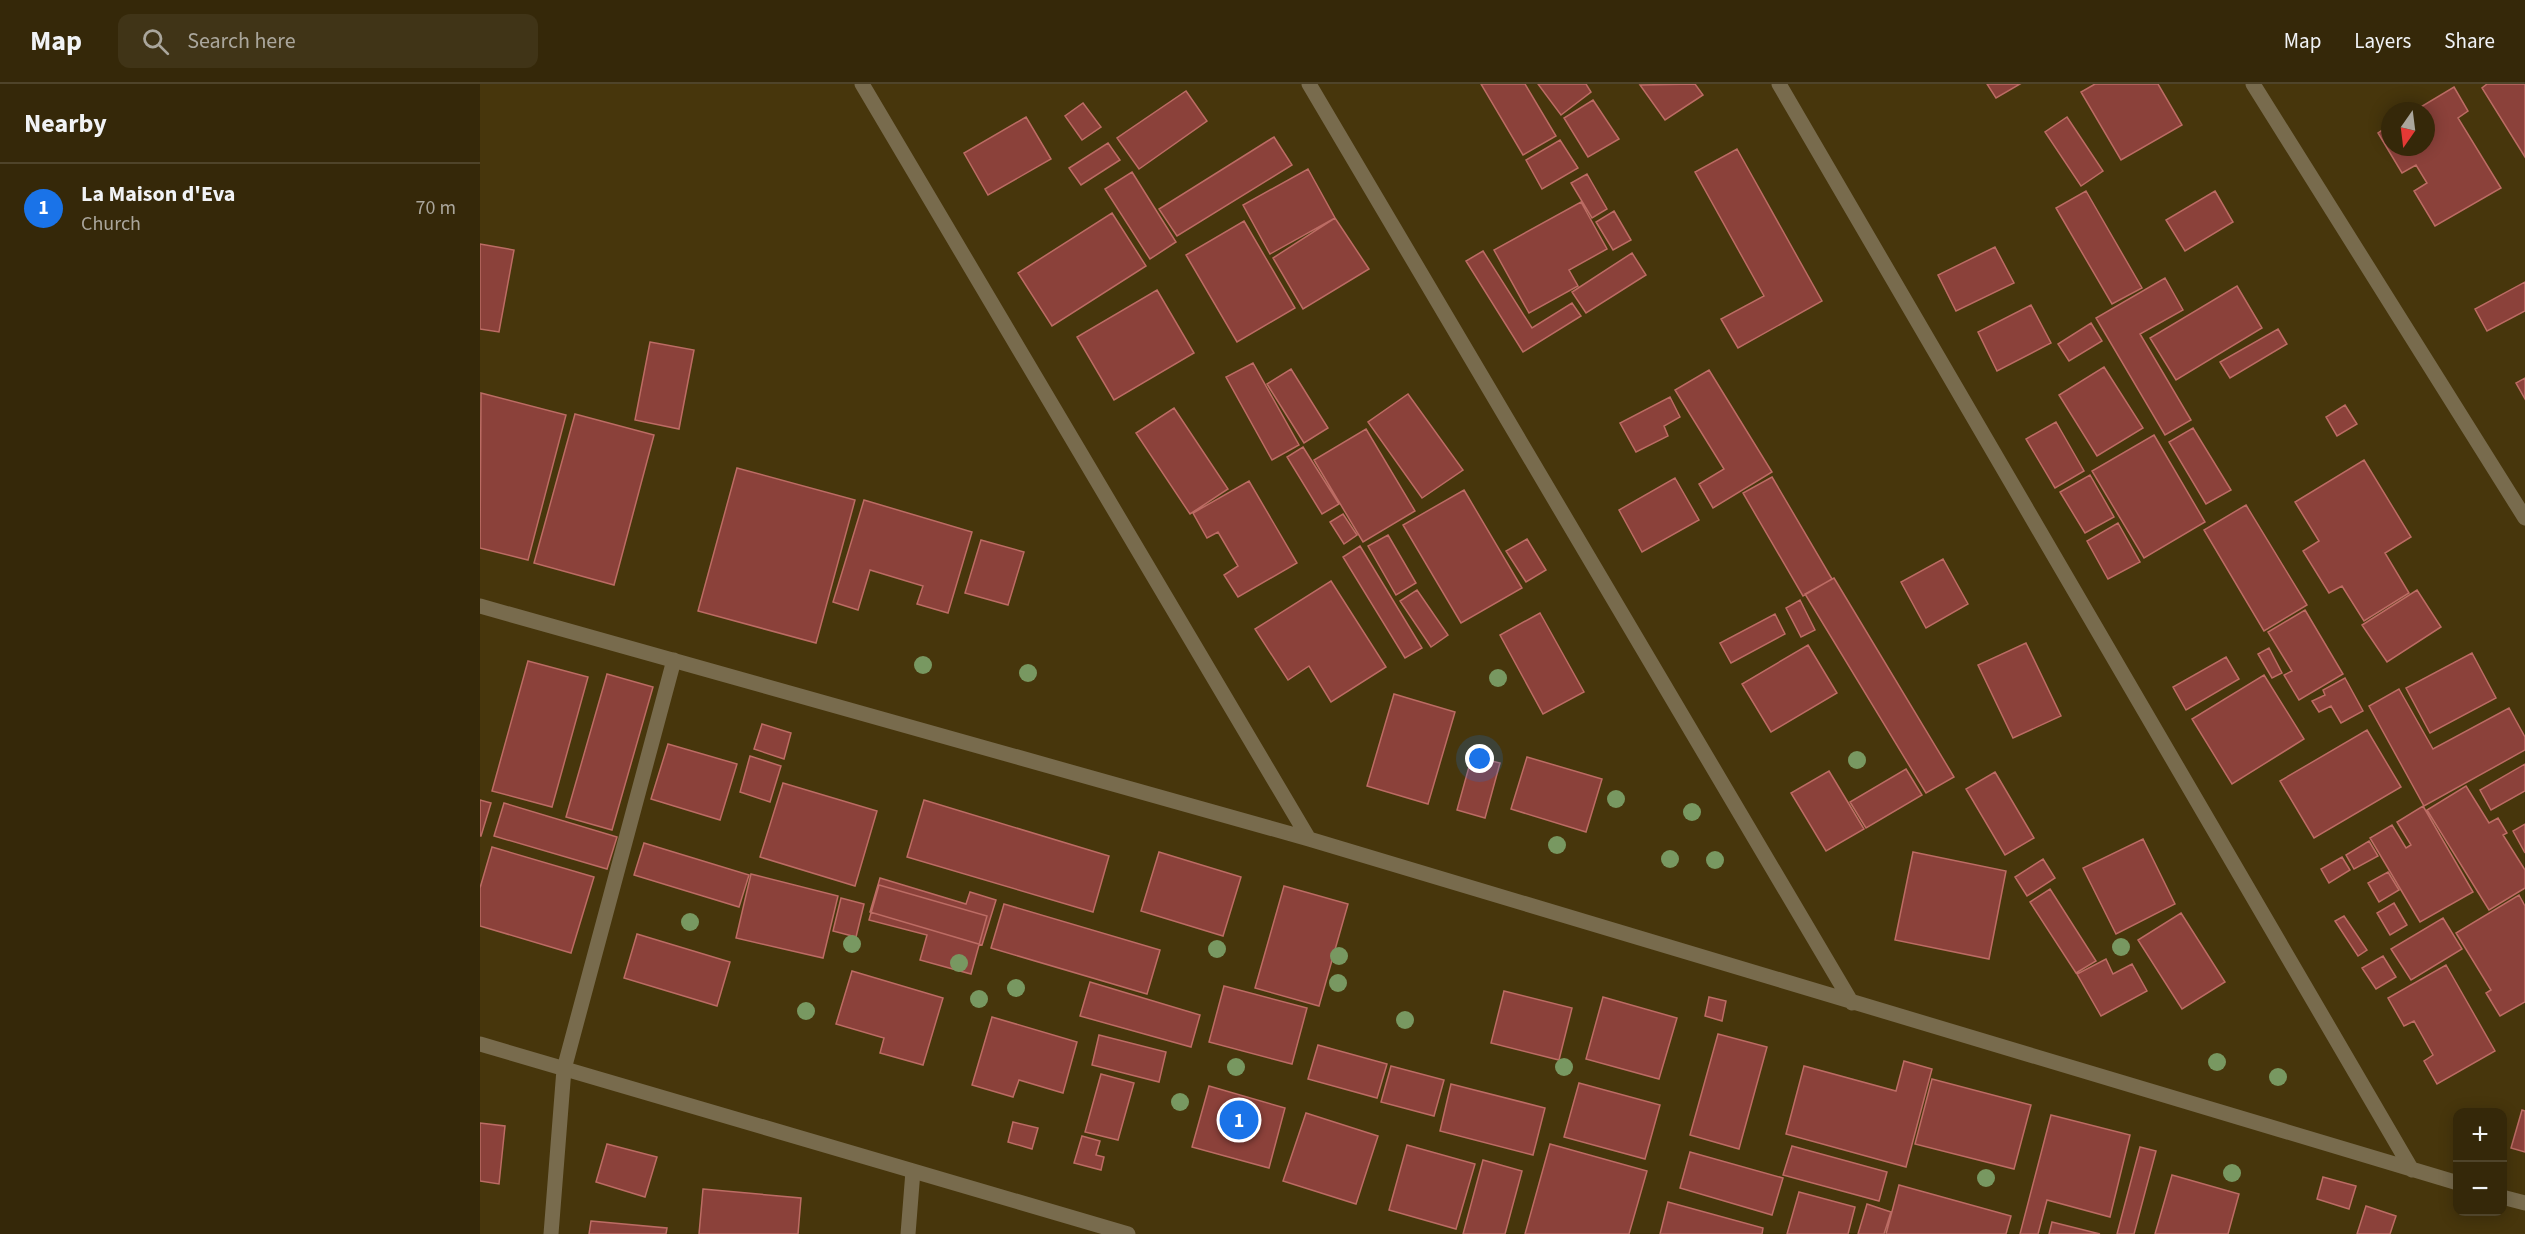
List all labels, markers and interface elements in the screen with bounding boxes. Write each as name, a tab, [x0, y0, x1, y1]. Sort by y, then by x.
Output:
search box	[118, 14, 538, 68]
text: Map	[30, 21, 82, 61]
icon: search	[139, 25, 172, 58]
text: Search here	[187, 25, 296, 57]
text: Map	[2284, 26, 2321, 56]
text: Layers	[2354, 26, 2411, 56]
text: Share	[2444, 26, 2495, 56]
north arrow	[2381, 102, 2435, 156]
text: Nearby	[24, 105, 107, 142]
text: La Maison d'Eva	[81, 178, 235, 210]
text: 1	[38, 194, 49, 222]
text: 70 m	[416, 194, 456, 222]
text: Church	[81, 210, 141, 238]
your location	[1465, 744, 1494, 773]
pin: 1	[1220, 1098, 1258, 1142]
map controls	[2453, 1108, 2507, 1216]
button: +	[2453, 1108, 2507, 1162]
button: −	[2453, 1162, 2507, 1216]

